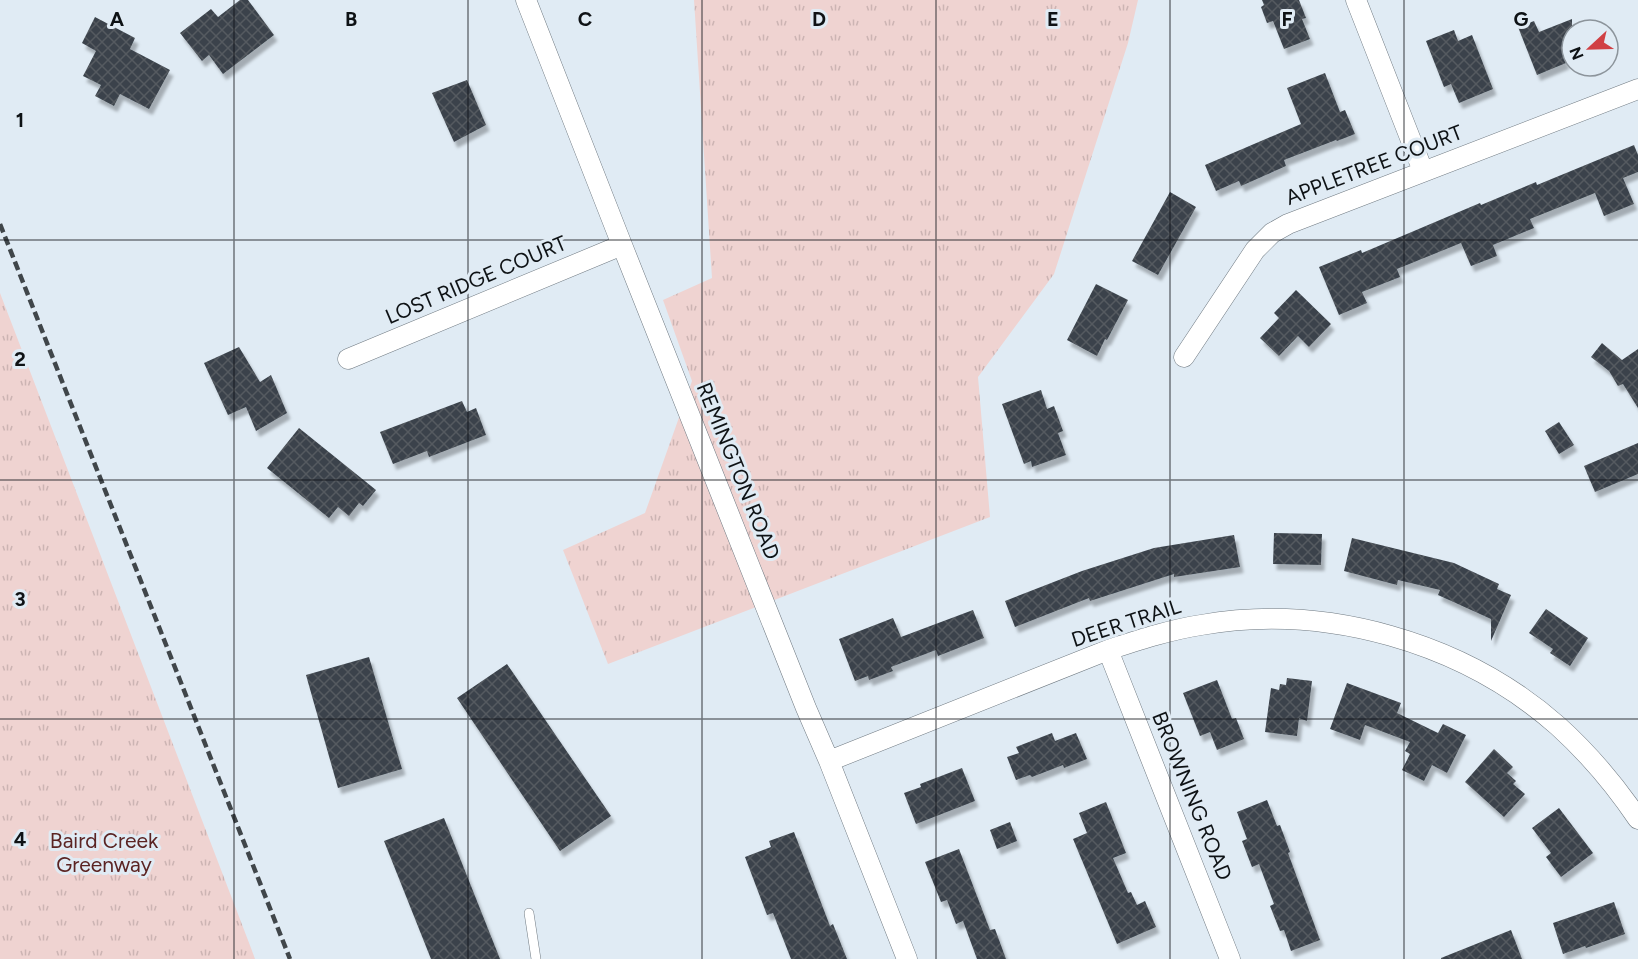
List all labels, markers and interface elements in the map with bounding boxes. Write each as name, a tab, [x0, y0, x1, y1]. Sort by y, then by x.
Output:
text: A	[110, 7, 125, 31]
text: B	[345, 7, 357, 31]
text: C	[578, 7, 592, 31]
text: D	[812, 7, 826, 31]
text: E	[1047, 7, 1059, 31]
text: F	[1281, 7, 1293, 31]
text: G	[1514, 7, 1529, 31]
north arrow	[1560, 18, 1620, 78]
text: N	[1565, 44, 1588, 63]
text: 1	[16, 108, 24, 132]
street label: APPLETREE COURT	[1282, 119, 1466, 210]
street label: LOST RIDGE COURT	[381, 230, 570, 329]
text: 2	[14, 347, 26, 371]
street label: REMINGTON ROAD	[692, 379, 785, 563]
text: 3	[14, 587, 26, 611]
street label: DEER TRAIL	[1068, 593, 1184, 652]
street label: BROWNING ROAD	[1147, 708, 1238, 884]
text: 4	[14, 827, 27, 851]
park label: Baird Creek Greenway	[50, 828, 159, 877]

